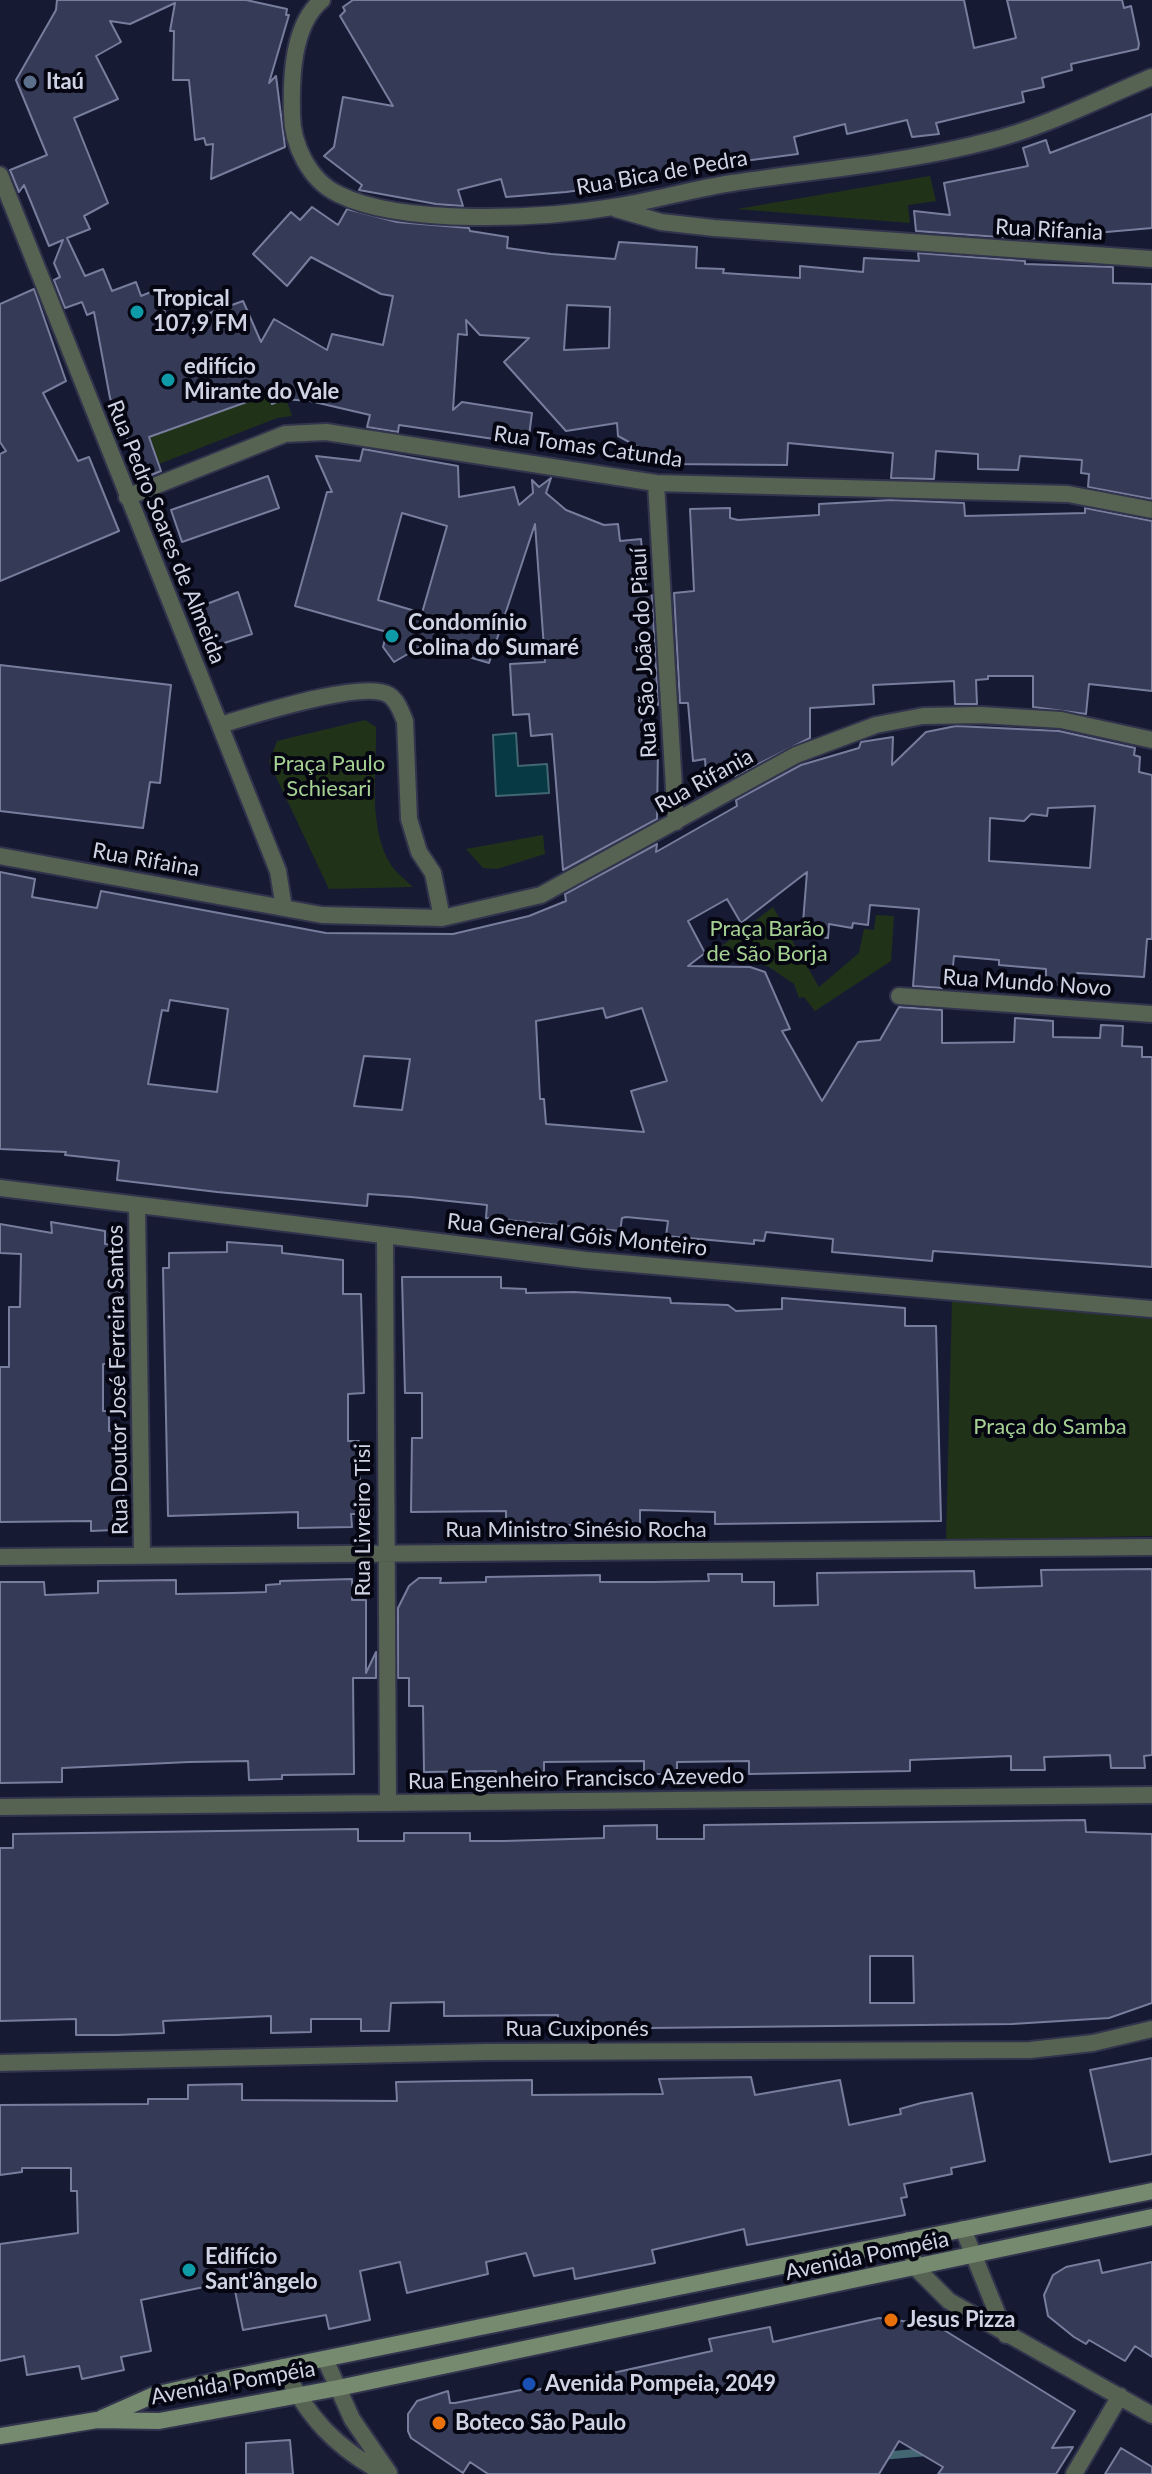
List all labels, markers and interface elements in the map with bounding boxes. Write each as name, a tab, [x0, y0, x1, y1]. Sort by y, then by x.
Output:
place label: Itaú	[46, 69, 84, 95]
marker: Itaú	[21, 73, 39, 91]
street label: Rua Bica de Pedra	[574, 145, 750, 201]
street label: Rua Rifania	[994, 214, 1104, 246]
place label: Tropical 107,9 FM	[153, 286, 248, 338]
marker: Tropical 107,9 FM	[128, 303, 146, 321]
place label: edifício Mirante do Vale	[184, 354, 339, 406]
marker: edifício Mirante do Vale	[159, 371, 177, 389]
street label: Rua Pedro Soares de Almeida	[101, 396, 231, 668]
street label: Rua Tomas Catunda	[492, 421, 684, 473]
street label: Rua São João do Piauí	[625, 547, 663, 759]
place label: Condomínio Colina do Sumaré	[408, 610, 579, 662]
marker: Condomínio Colina do Sumaré	[383, 627, 401, 645]
street label: Rua Rifania	[650, 743, 758, 819]
park label: Praça Paulo Schiesari	[273, 751, 385, 802]
street label: Rua Rifaina	[90, 838, 202, 882]
park label: Praça Barão de São Borja	[706, 916, 828, 968]
street label: Rua Mundo Novo	[942, 964, 1112, 1002]
street label: Rua General Góis Monteiro	[446, 1208, 708, 1262]
street label: Rua Doutor José Ferreira Santos	[102, 1225, 134, 1535]
park label: Praça do Samba	[973, 1414, 1127, 1440]
street label: Rua Livreiro Tisi	[350, 1443, 376, 1597]
street label: Rua Ministro Sinésio Rocha	[445, 1517, 707, 1543]
street label: Rua Engenheiro Francisco Azevedo	[408, 1763, 744, 1795]
street label: Rua Cuxiponés	[505, 2016, 649, 2042]
street label: Avenida Pompéia	[783, 2226, 951, 2286]
place label: Edifício Sant'ângelo	[205, 2244, 318, 2296]
marker: Edifício Sant'ângelo	[180, 2261, 198, 2279]
place label: Jesus Pizza	[907, 2307, 1015, 2333]
marker: Jesus Pizza	[882, 2311, 900, 2329]
street label: Avenida Pompéia	[149, 2356, 317, 2410]
place label: Avenida Pompeia, 2049	[545, 2371, 776, 2397]
marker: Avenida Pompeia, 2049	[520, 2375, 538, 2393]
place label: Boteco São Paulo	[455, 2410, 626, 2436]
marker: Boteco São Paulo	[430, 2414, 448, 2432]

